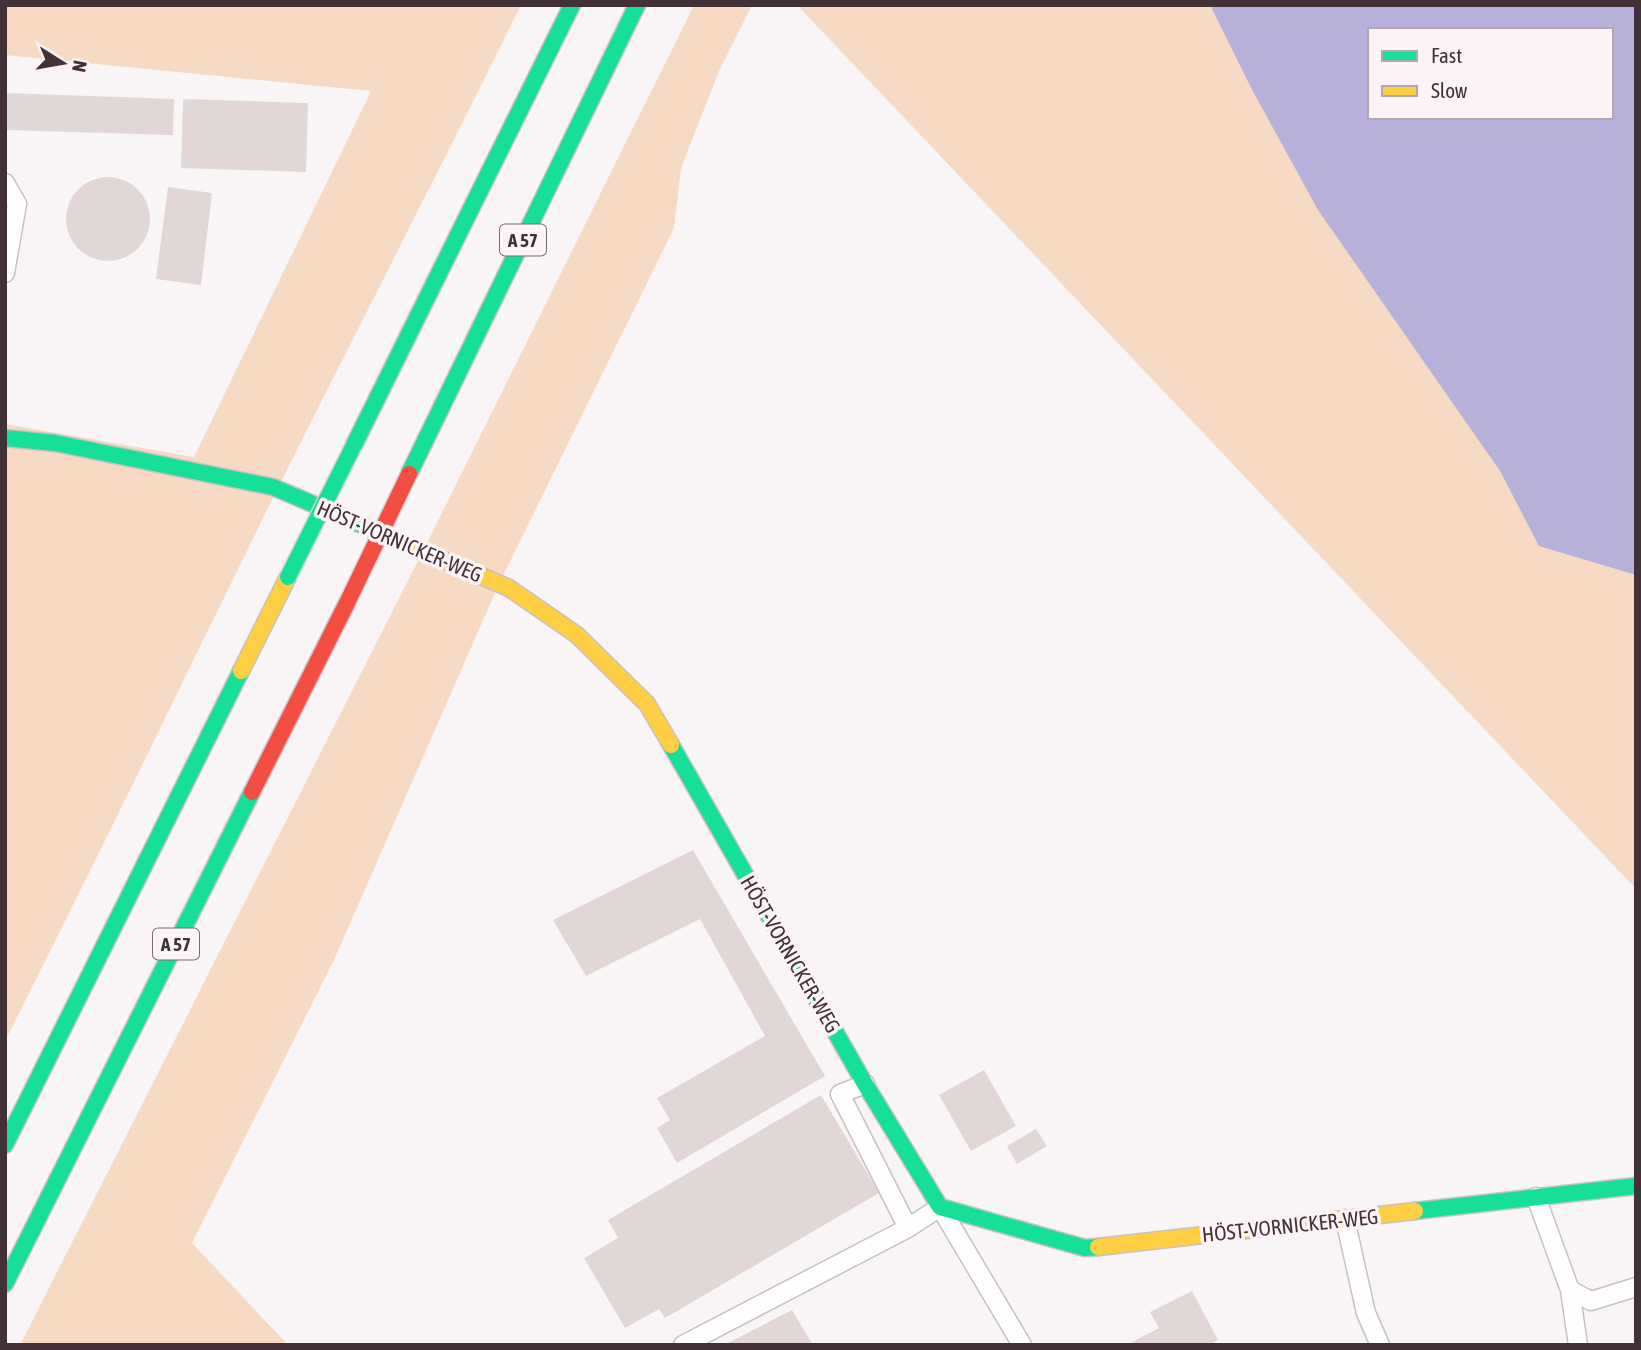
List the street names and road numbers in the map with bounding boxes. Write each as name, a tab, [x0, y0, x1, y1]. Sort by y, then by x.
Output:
road number: A 57	[500, 224, 546, 256]
street label: HÖST-VORNICKER-WEG	[314, 495, 486, 587]
street label: HÖST-VORNICKER-WEG	[736, 871, 846, 1037]
road number: A 57	[153, 928, 199, 960]
street label: HÖST-VORNICKER-WEG	[1201, 1204, 1379, 1246]

